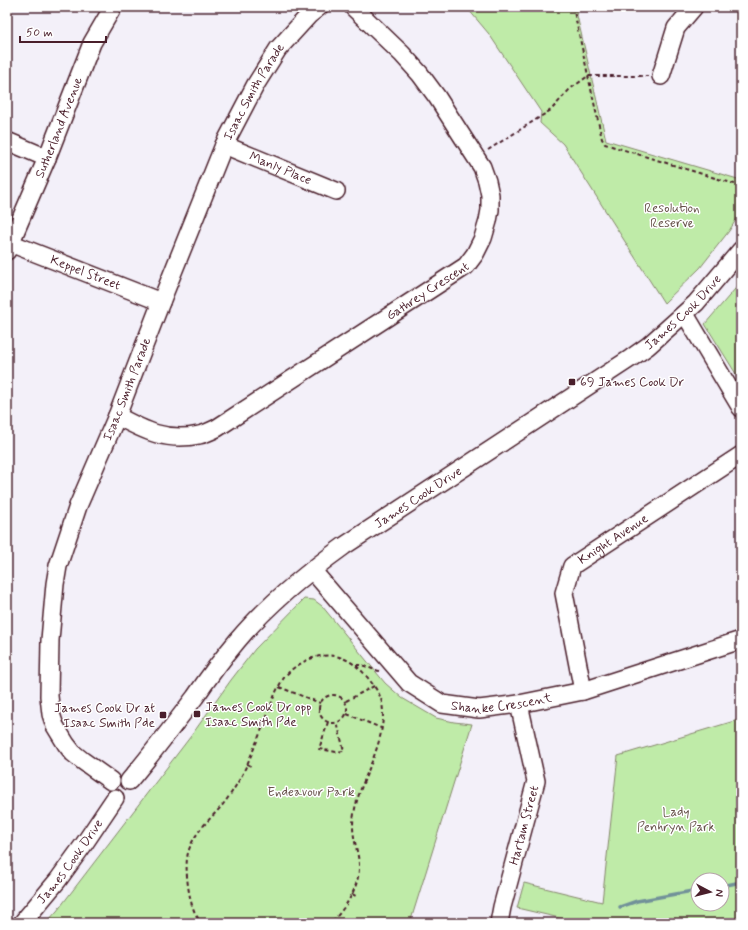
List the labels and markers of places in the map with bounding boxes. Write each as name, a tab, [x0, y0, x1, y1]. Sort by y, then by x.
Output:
place label: 69 James Cook Dr	[580, 374, 685, 391]
marker: 69 James Cook Dr	[567, 377, 577, 387]
place label: James Cook Dr opp Isaac Smith Pde	[205, 699, 311, 731]
place label: James Cook Dr at Isaac Smith Pde	[54, 700, 155, 732]
marker: James Cook Dr opp Isaac Smith Pde	[192, 709, 202, 719]
marker: James Cook Dr at Isaac Smith Pde	[158, 710, 168, 720]

